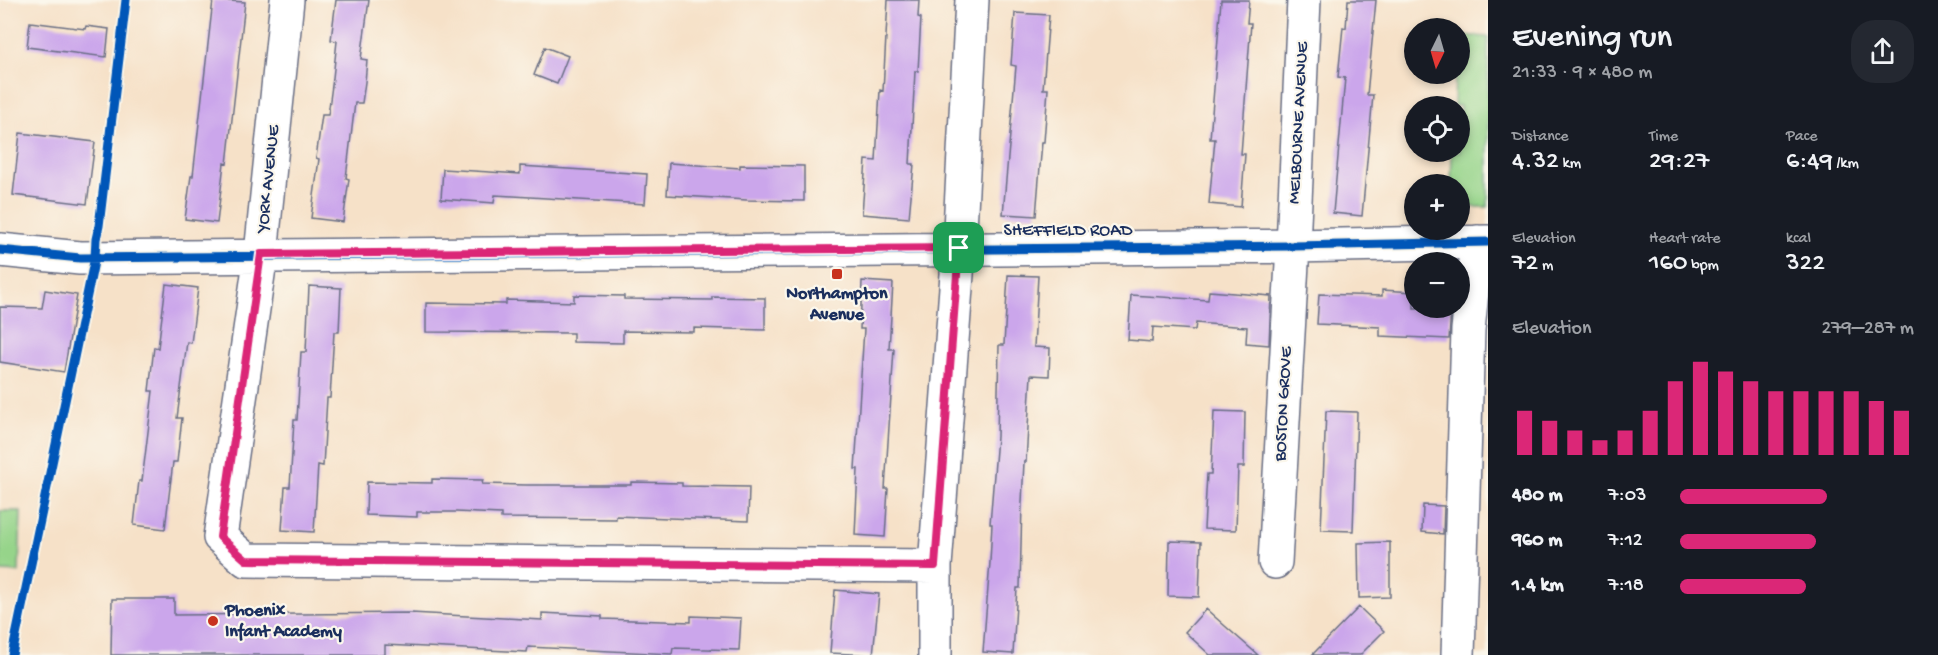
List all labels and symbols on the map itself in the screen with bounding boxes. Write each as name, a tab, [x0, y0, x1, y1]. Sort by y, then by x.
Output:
north arrow	[1404, 18, 1470, 84]
street label: MELBOURNE AVENUE	[1284, 40, 1314, 205]
street label: YORK AVENUE	[253, 123, 285, 236]
street label: SHEFFIELD ROAD	[1003, 221, 1133, 242]
pin	[933, 222, 984, 273]
marker: Northampton Avenue	[830, 267, 844, 281]
place label: Northampton Avenue	[786, 284, 888, 326]
street label: BOSTON GROVE	[1270, 345, 1298, 463]
place label: Phoenix Infant Academy	[224, 601, 342, 643]
marker: Phoenix Infant Academy	[206, 614, 220, 628]

